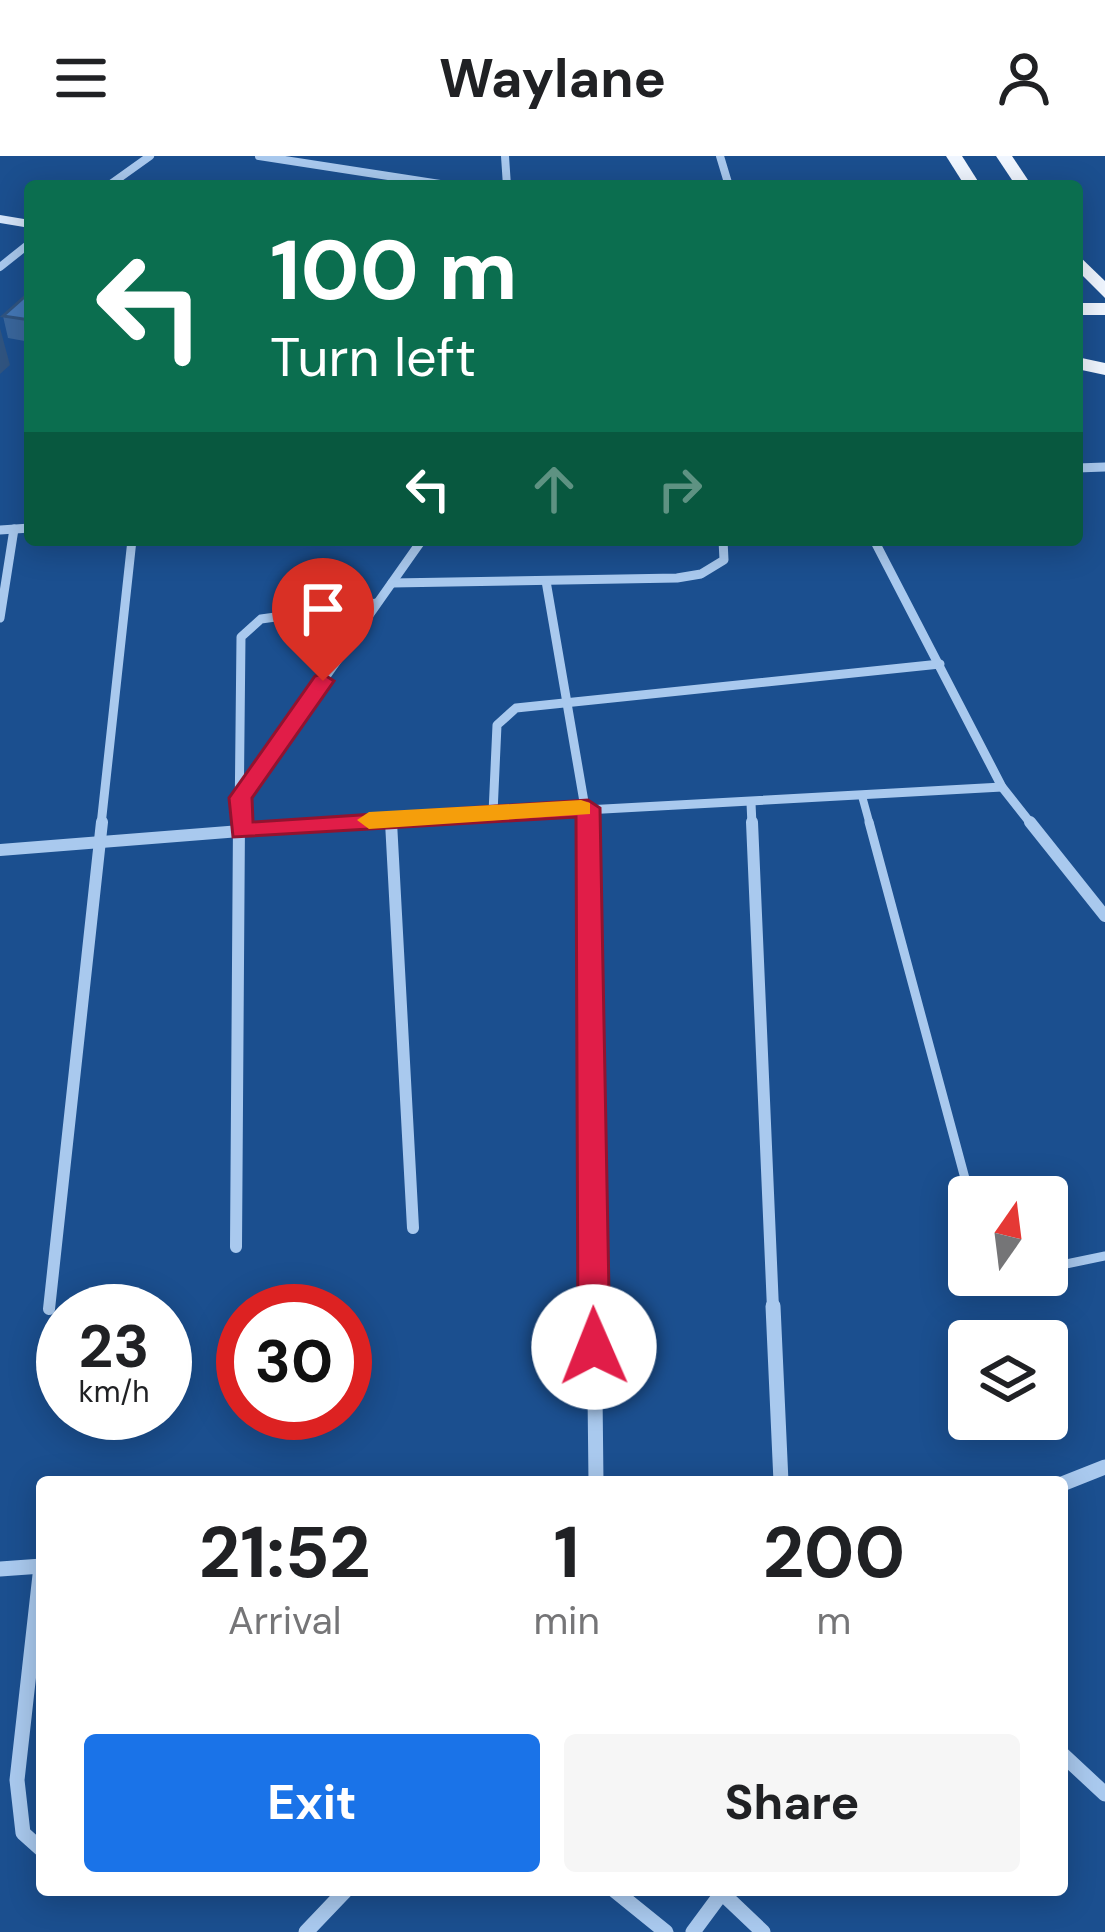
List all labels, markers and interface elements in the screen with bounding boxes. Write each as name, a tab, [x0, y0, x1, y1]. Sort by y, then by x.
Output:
text: Waylane	[439, 43, 666, 114]
icon: menu	[48, 45, 114, 111]
icon: person	[991, 45, 1057, 111]
text: 100 m	[270, 216, 518, 325]
icon: left	[72, 228, 228, 384]
text: Turn left	[270, 322, 476, 393]
icon: left	[395, 456, 461, 522]
icon: ahead	[521, 456, 587, 522]
icon: right	[647, 456, 713, 522]
pin	[272, 558, 374, 681]
icon: arrive	[290, 576, 356, 642]
north arrow	[948, 1176, 1068, 1296]
map controls	[948, 1176, 1068, 1440]
speed limit sign: 30	[216, 1284, 372, 1440]
position arrow	[531, 1284, 657, 1410]
text: 23	[79, 1307, 149, 1386]
button: layers	[948, 1320, 1068, 1440]
text: km/h	[79, 1372, 149, 1411]
text: 21:52	[199, 1506, 371, 1599]
text: 1	[554, 1506, 580, 1599]
text: 200	[763, 1506, 905, 1599]
text: Arrival	[228, 1595, 341, 1646]
text: min	[533, 1595, 600, 1646]
text: m	[817, 1595, 851, 1646]
button: Exit	[84, 1734, 540, 1872]
button: Share	[564, 1734, 1020, 1872]

